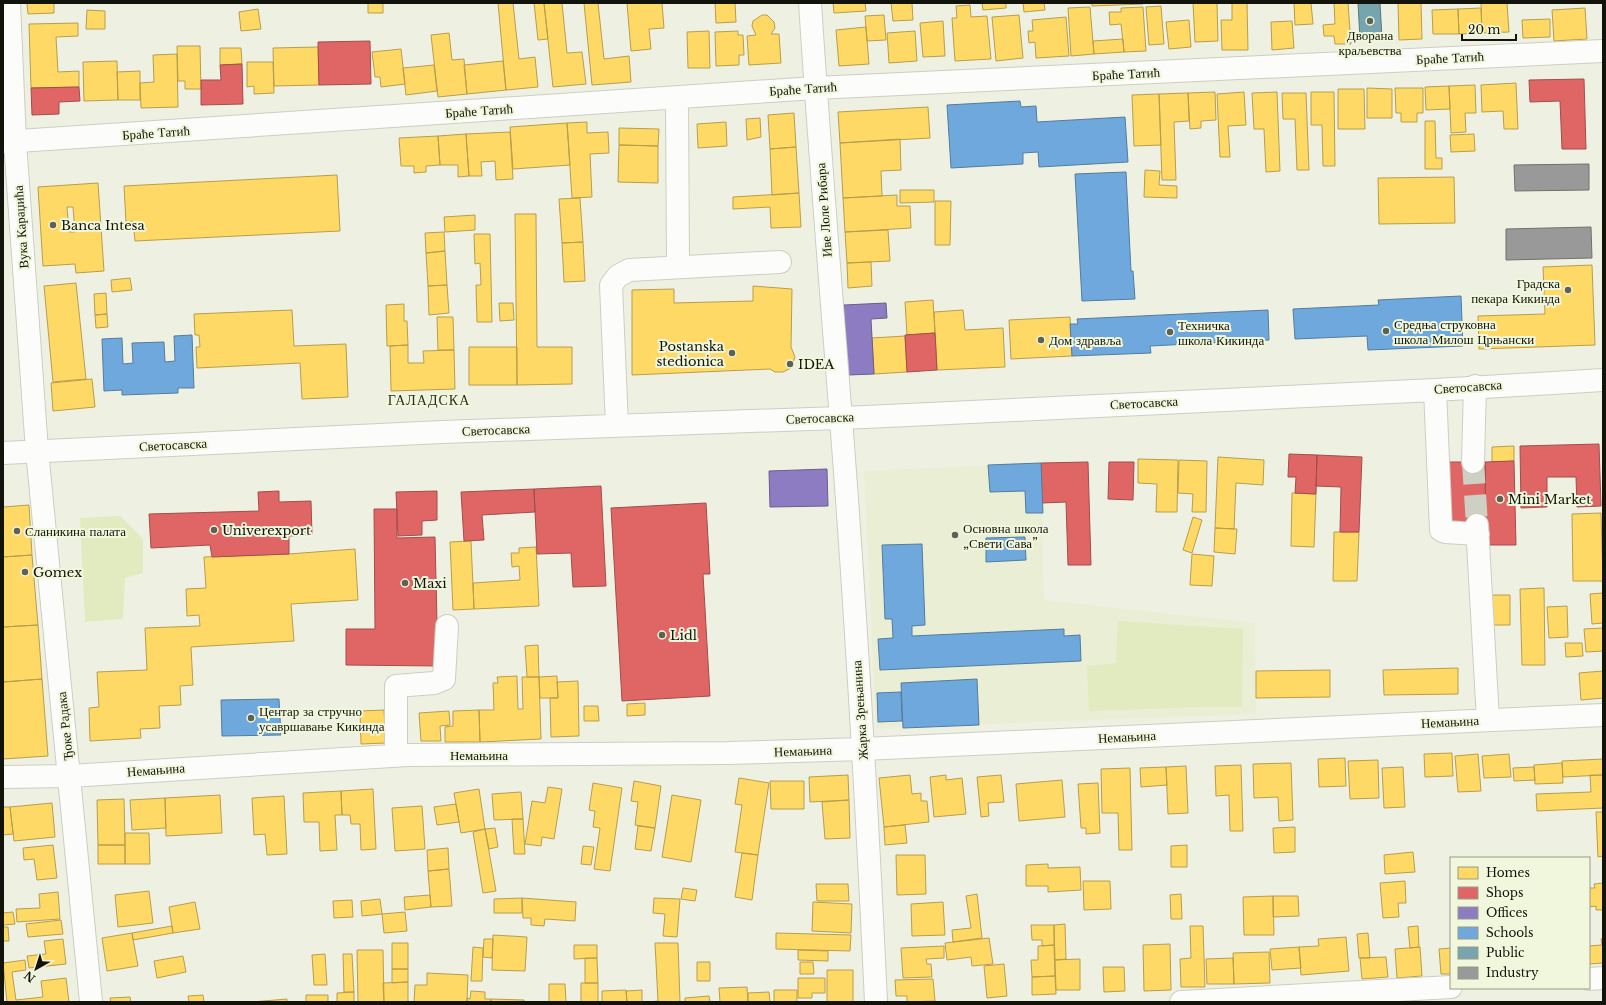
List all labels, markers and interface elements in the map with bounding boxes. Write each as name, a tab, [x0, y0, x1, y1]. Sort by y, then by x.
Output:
marker: Дворана краљевства	[1365, 16, 1375, 26]
scale bar	[1462, 16, 1516, 42]
text: 20 m	[1468, 22, 1500, 37]
place label: Дворана краљевства	[1338, 27, 1402, 59]
street label: Браће Татић	[1416, 48, 1485, 68]
street label: Браће Татић	[1092, 64, 1161, 84]
street label: Браће Татић	[769, 78, 838, 100]
street label: Браће Татић	[445, 100, 514, 122]
street label: Браће Татић	[122, 122, 191, 144]
street label: Иве Лоле Рибара	[812, 162, 836, 258]
street label: Вука Караџића	[10, 185, 32, 269]
place label: Banca Intesa	[61, 217, 146, 234]
marker: Banca Intesa	[48, 220, 58, 230]
place label: Градска пекара Кикинда	[1471, 275, 1560, 307]
marker: Градска пекара Кикинда	[1563, 285, 1573, 295]
place label: Средња струковна школа Милош Црњански	[1394, 316, 1534, 348]
place label: Техничка школа Кикинда	[1178, 317, 1264, 349]
marker: Средња струковна школа Милош Црњански	[1381, 326, 1391, 336]
marker: Техничка школа Кикинда	[1165, 327, 1175, 337]
place label: Дом здравља	[1049, 332, 1121, 349]
marker: Дом здравља	[1036, 335, 1046, 345]
place label: Postanska stedionica	[656, 338, 725, 370]
marker: Postanska stedionica	[727, 348, 737, 358]
place label: IDEA	[798, 356, 835, 373]
marker: IDEA	[785, 359, 795, 369]
street label: Светосавска	[1433, 376, 1503, 398]
district label: ГАЛАДСКА	[388, 391, 470, 409]
street label: Светосавска	[1109, 393, 1179, 413]
street label: Светосавска	[786, 408, 855, 428]
street label: Светосавска	[462, 420, 531, 440]
street label: Светосавска	[138, 435, 208, 455]
place label: Mini Market	[1508, 491, 1591, 508]
marker: Mini Market	[1495, 494, 1505, 504]
place label: Основна школа „Свети Сава”	[963, 520, 1049, 552]
place label: Univerexport	[222, 522, 311, 539]
place label: Сланикина палата	[25, 523, 126, 540]
marker: Univerexport	[209, 525, 219, 535]
marker: Сланикина палата	[12, 526, 22, 536]
marker: Основна школа „Свети Сава”	[950, 530, 960, 540]
place label: Gomex	[33, 564, 82, 581]
marker: Gomex	[20, 567, 30, 577]
place label: Maxi	[413, 575, 447, 592]
marker: Maxi	[400, 578, 410, 588]
place label: Lidl	[670, 627, 697, 644]
marker: Lidl	[657, 630, 667, 640]
street label: Жарка Зрењанина	[848, 659, 872, 760]
street label: Ђоке Радака	[53, 691, 77, 761]
place label: Центар за стручно усавршавање Кикинда	[259, 703, 385, 735]
street label: Немањина	[1421, 712, 1480, 732]
marker: Центар за стручно усавршавање Кикинда	[246, 713, 256, 723]
street label: Немањина	[1098, 727, 1157, 747]
street label: Немањина	[774, 741, 833, 761]
street label: Немањина	[450, 747, 508, 764]
street label: Немањина	[126, 759, 186, 781]
legend	[1450, 857, 1590, 989]
text: Homes	[1486, 865, 1530, 880]
text: Shops	[1486, 885, 1523, 900]
text: Offices	[1486, 905, 1528, 920]
text: Schools	[1486, 925, 1533, 940]
text: Public	[1486, 945, 1525, 960]
north arrow	[16, 949, 56, 989]
text: Industry	[1486, 965, 1539, 980]
text: N	[21, 968, 38, 985]

